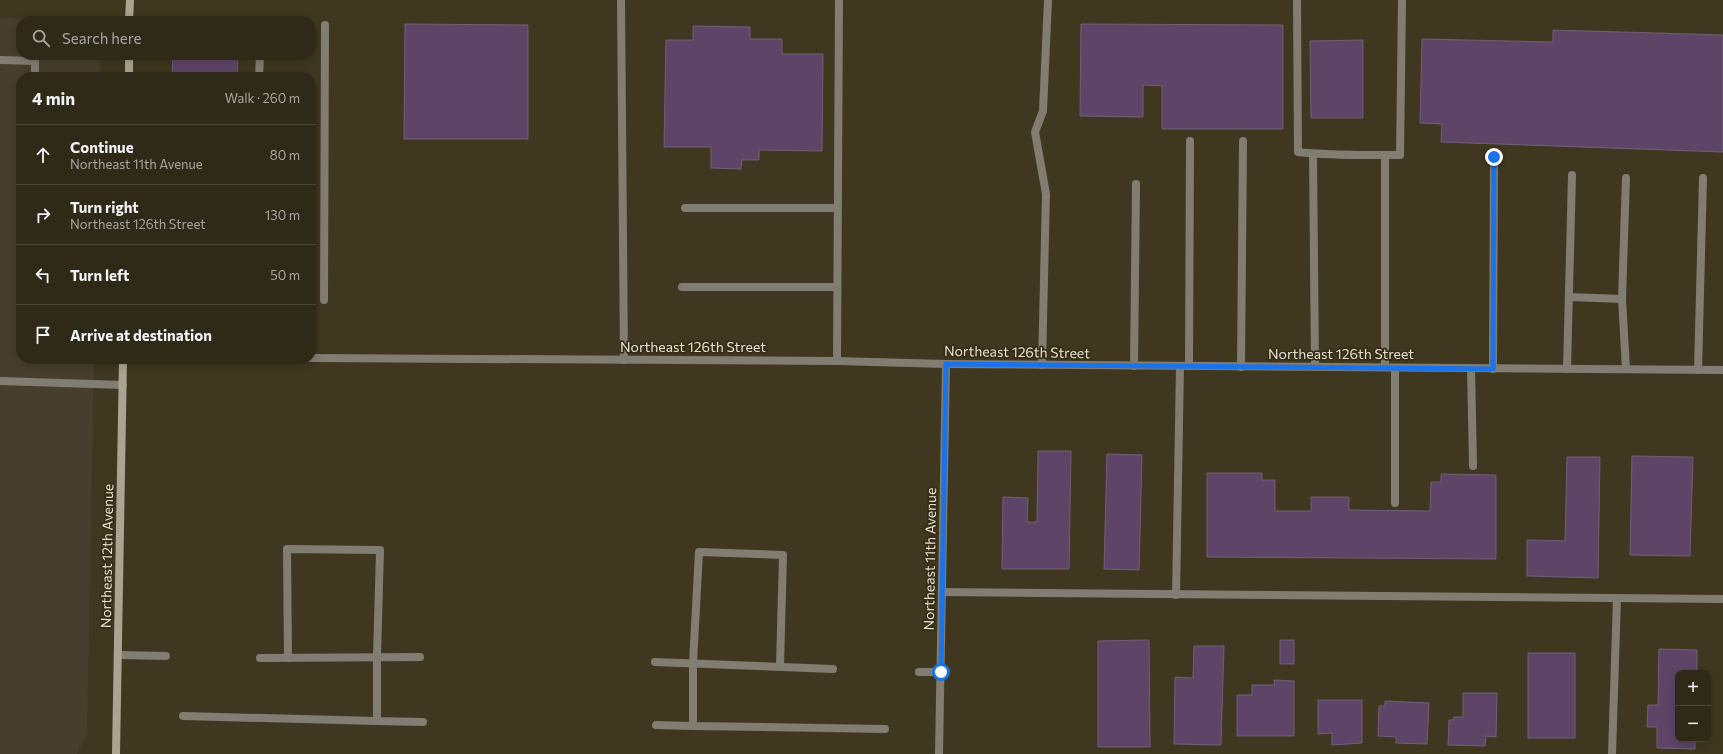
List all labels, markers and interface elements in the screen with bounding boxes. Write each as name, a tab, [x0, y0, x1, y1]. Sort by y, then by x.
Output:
search box	[16, 16, 316, 60]
icon: search	[30, 27, 52, 49]
text: Search here	[62, 29, 141, 47]
text: 4 min	[32, 88, 75, 109]
text: Walk · 260 m	[225, 90, 300, 106]
text: Continue	[70, 138, 134, 156]
icon: ahead	[32, 144, 54, 166]
text: 80 m	[270, 147, 300, 163]
route end	[1485, 148, 1503, 166]
text: Northeast 11th Avenue	[70, 156, 203, 172]
text: Turn right	[70, 198, 139, 216]
icon: right	[32, 204, 54, 226]
text: 130 m	[265, 207, 300, 223]
text: Northeast 126th Street	[70, 216, 206, 232]
icon: left	[32, 264, 54, 286]
text: Turn left	[70, 266, 129, 284]
text: 50 m	[270, 267, 300, 283]
icon: arrive	[32, 324, 54, 346]
text: Arrive at destination	[70, 326, 212, 344]
street label: Northeast 126th Street	[620, 338, 766, 355]
street label: Northeast 126th Street	[944, 342, 1090, 361]
street label: Northeast 126th Street	[1268, 345, 1414, 362]
street label: Northeast 12th Avenue	[97, 484, 116, 628]
street label: Northeast 11th Avenue	[920, 487, 939, 631]
route start	[932, 663, 950, 681]
map controls	[1675, 670, 1711, 742]
button: +	[1675, 670, 1711, 706]
button: −	[1675, 706, 1711, 742]

